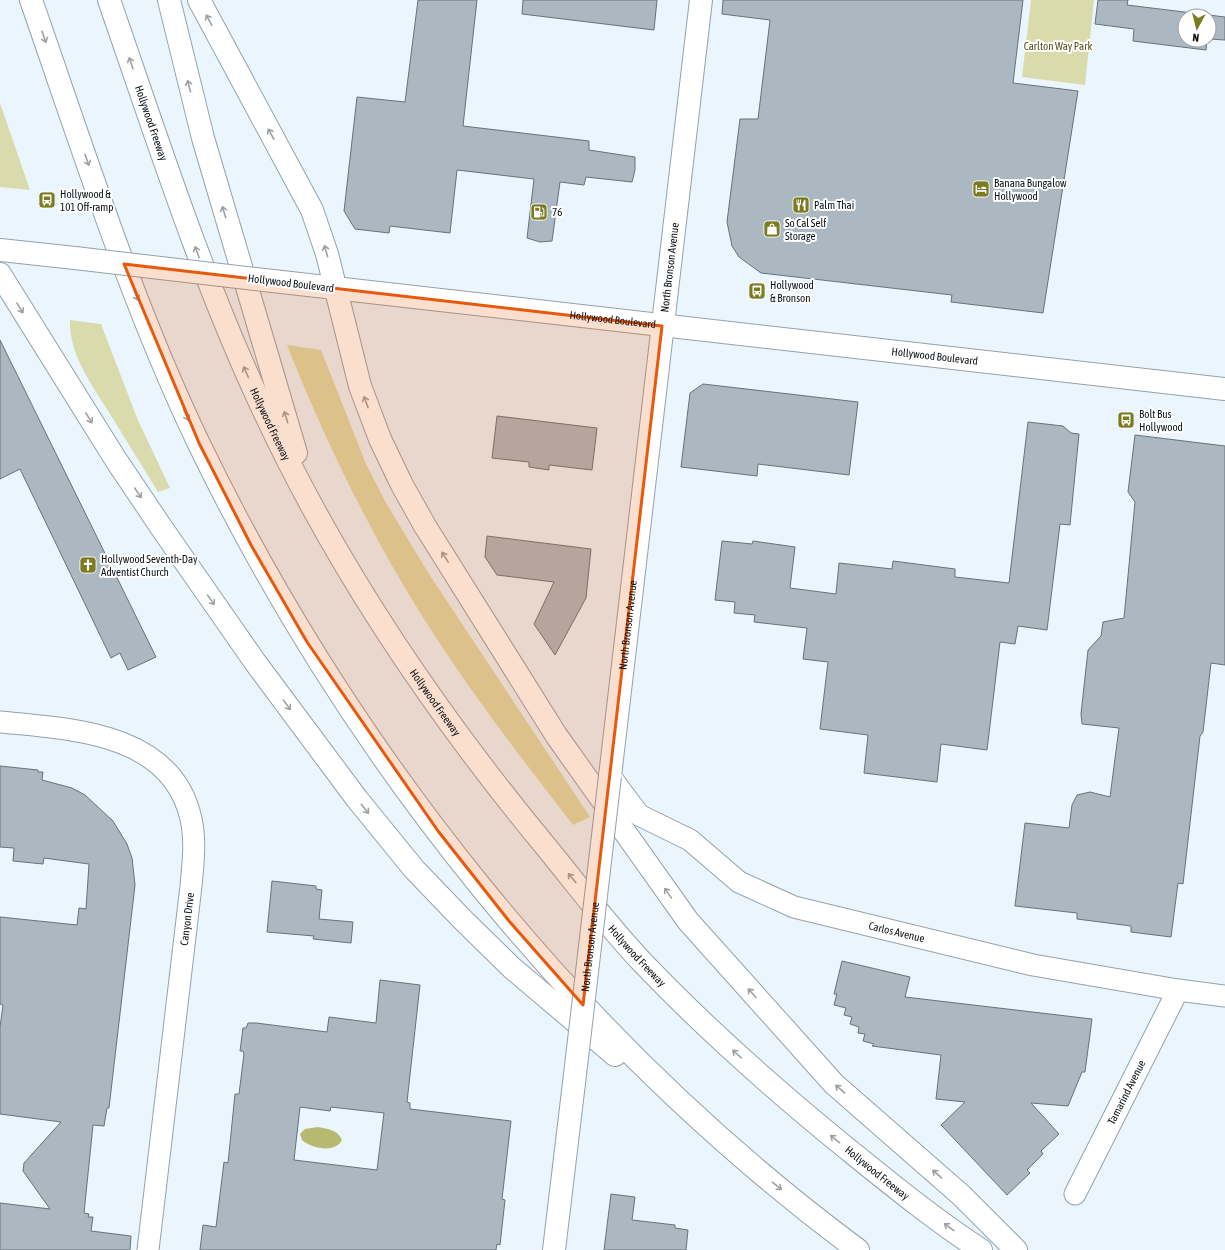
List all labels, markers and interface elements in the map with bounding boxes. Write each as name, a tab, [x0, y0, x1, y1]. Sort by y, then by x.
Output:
north arrow	[1177, 8, 1217, 48]
one-way arrow	[205, 14, 212, 26]
one-way arrow	[41, 30, 48, 43]
text: N	[1192, 32, 1200, 44]
park label: Carlton Way Park	[1024, 40, 1092, 52]
one-way arrow	[126, 57, 134, 69]
one-way arrow	[185, 80, 193, 93]
street label: Hollywood Freeway	[133, 84, 170, 163]
one-way arrow	[267, 128, 275, 140]
one-way arrow	[83, 153, 91, 165]
place label: Banana Bungalow Hollywood	[994, 177, 1067, 202]
hotel icon: Banana Bungalow Hollywood	[971, 179, 991, 199]
place label: Hollywood & 101 Off-ramp	[60, 188, 113, 213]
bus stop icon: Hollywood & 101 Off-ramp	[37, 190, 57, 210]
restaurant icon: Palm Thai	[791, 195, 811, 215]
place label: Palm Thai	[814, 199, 854, 211]
fuel station icon: 76	[529, 202, 549, 222]
one-way arrow	[220, 205, 227, 218]
place label: 76	[552, 206, 562, 218]
place label: So Cal Self Storage	[785, 217, 826, 242]
shop icon: So Cal Self Storage	[762, 219, 782, 239]
street label: North Bronson Avenue	[658, 222, 681, 313]
one-way arrow	[322, 245, 330, 258]
one-way arrow	[193, 246, 201, 258]
street label: Hollywood Boulevard	[247, 272, 335, 294]
place label: Hollywood & Bronson	[770, 279, 814, 304]
bus stop icon: Hollywood & Bronson	[747, 281, 767, 301]
one-way arrow	[133, 288, 141, 300]
one-way arrow	[16, 302, 24, 314]
street label: Hollywood Boulevard	[569, 309, 657, 330]
street label: Hollywood Boulevard	[891, 345, 979, 367]
one-way arrow	[242, 366, 249, 378]
street label: Hollywood Freeway	[248, 386, 293, 463]
one-way arrow	[361, 397, 369, 409]
one-way arrow	[183, 408, 191, 420]
place label: Bolt Bus Hollywood	[1139, 408, 1183, 433]
bus stop icon: Bolt Bus Hollywood	[1116, 410, 1136, 430]
one-way arrow	[281, 411, 289, 423]
one-way arrow	[85, 412, 93, 423]
one-way arrow	[134, 487, 142, 498]
one-way arrow	[441, 552, 449, 563]
place label: Hollywood Seventh-Day Adventist Church	[101, 553, 198, 578]
church icon: Hollywood Seventh-Day Adventist Church	[78, 555, 98, 575]
street label: North Bronson Avenue	[616, 580, 639, 671]
one-way arrow	[207, 594, 215, 605]
street label: Hollywood Freeway	[408, 667, 463, 738]
one-way arrow	[283, 700, 291, 711]
one-way arrow	[361, 804, 370, 815]
one-way arrow	[567, 872, 576, 883]
one-way arrow	[664, 888, 672, 899]
street label: Canyon Drive	[178, 892, 196, 946]
street label: North Bronson Avenue	[579, 901, 601, 992]
street label: Carlos Avenue	[867, 919, 926, 944]
street label: Hollywood Freeway	[606, 923, 669, 989]
one-way arrow	[748, 988, 757, 998]
one-way arrow	[732, 1049, 742, 1059]
street label: Tamarind Avenue	[1105, 1058, 1148, 1126]
one-way arrow	[834, 1084, 845, 1093]
one-way arrow	[830, 1135, 840, 1144]
street label: Hollywood Freeway	[843, 1143, 912, 1202]
one-way arrow	[932, 1170, 943, 1179]
one-way arrow	[771, 1181, 782, 1190]
one-way arrow	[944, 1223, 955, 1231]

